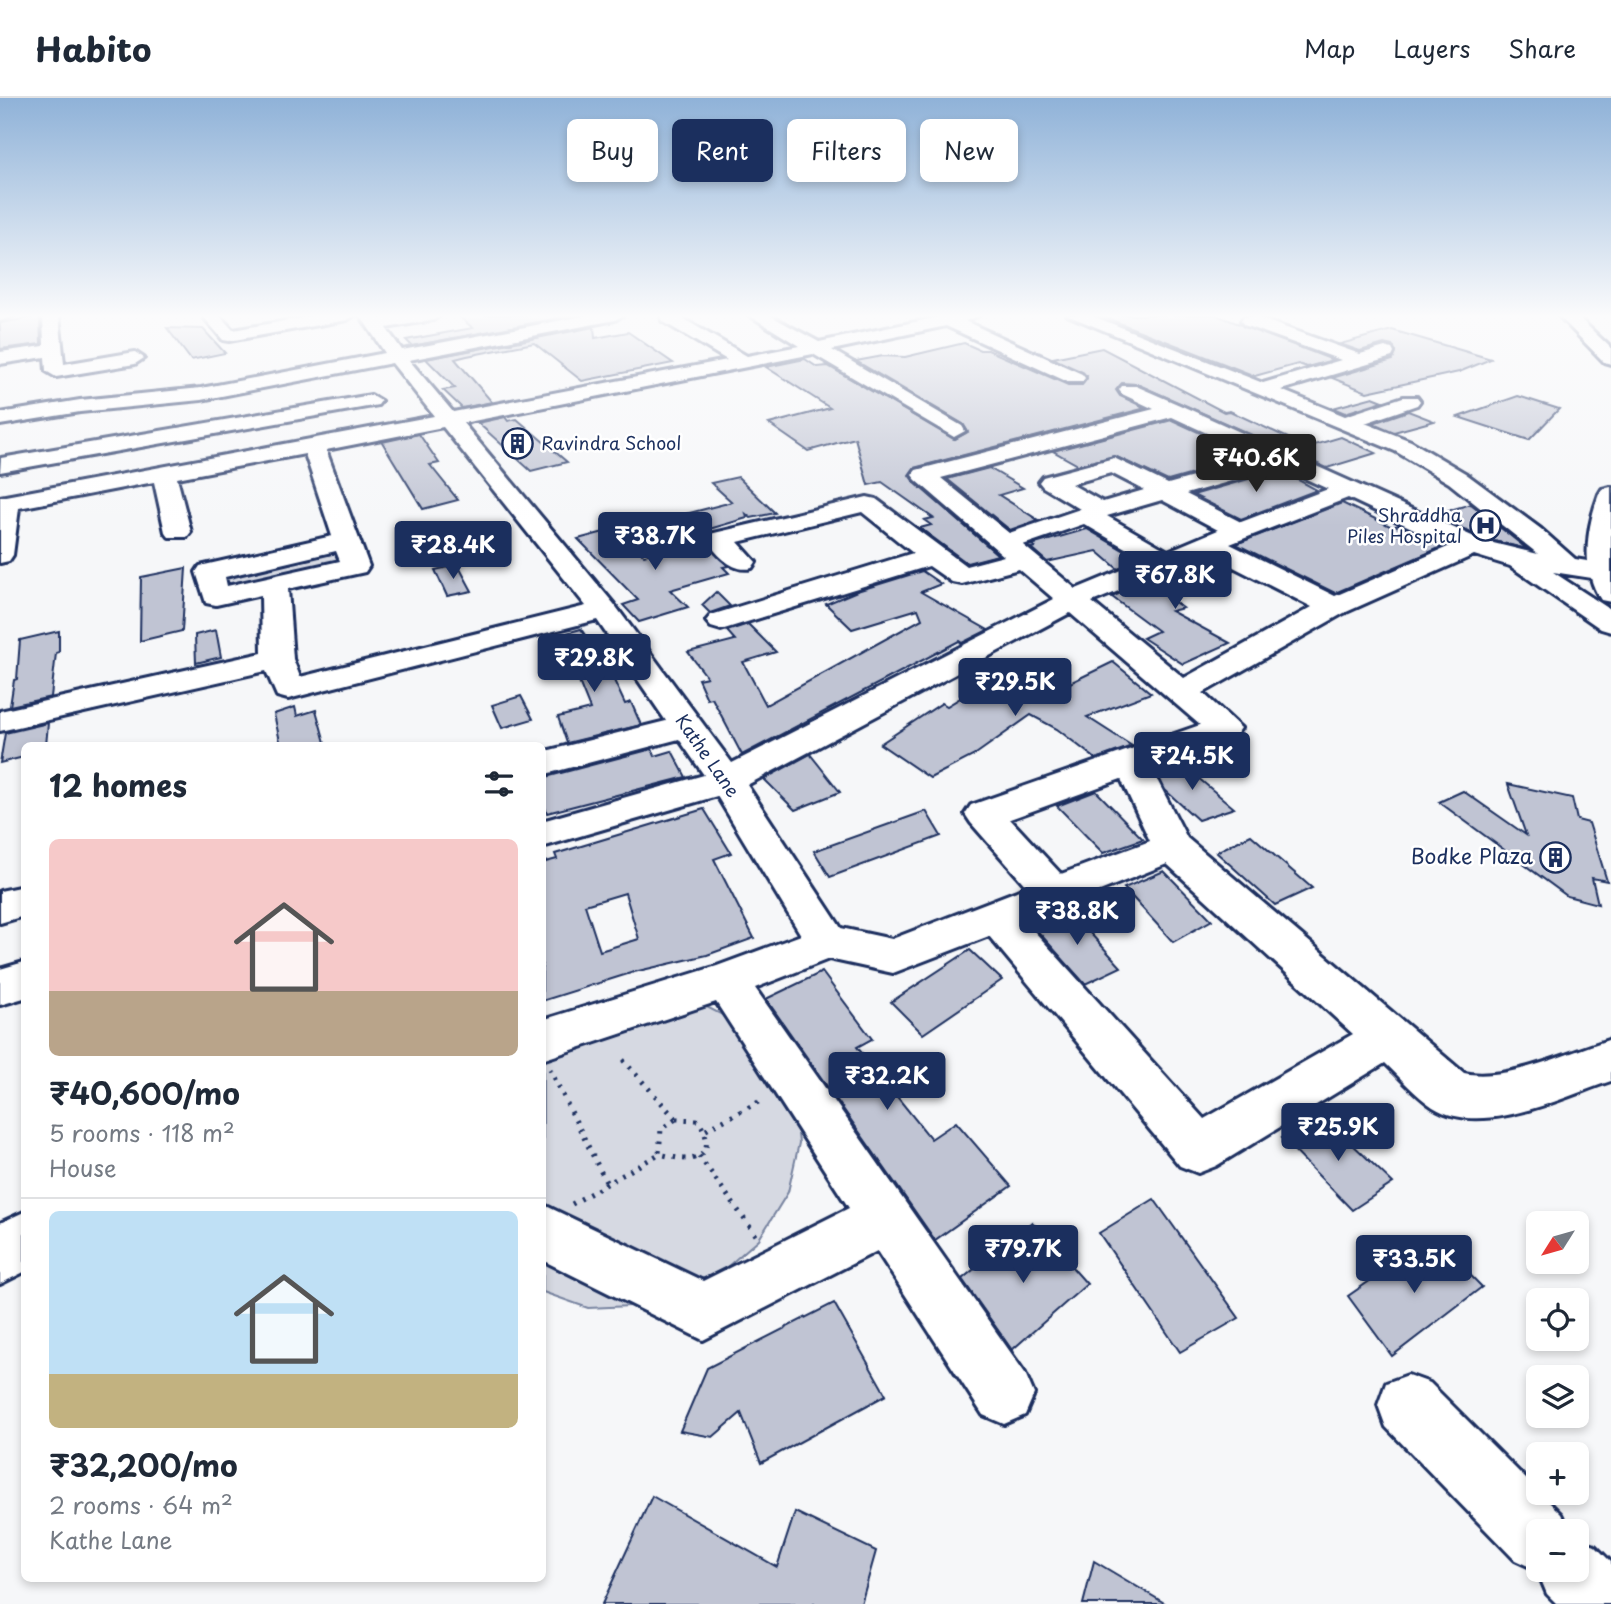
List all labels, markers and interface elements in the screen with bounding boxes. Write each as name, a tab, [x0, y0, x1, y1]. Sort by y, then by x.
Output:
text: Habito	[35, 23, 151, 73]
text: Map	[1304, 30, 1355, 66]
text: Layers	[1393, 30, 1470, 66]
text: Share	[1508, 30, 1576, 66]
chip: Buy	[567, 119, 658, 182]
chip: Rent	[672, 119, 773, 182]
chip: Filters	[787, 119, 906, 182]
chip: New	[920, 119, 1018, 182]
building icon: Ravindra School	[501, 427, 535, 461]
place label: Ravindra School	[541, 429, 681, 456]
pin: ₹40.6K	[1199, 434, 1313, 494]
text: ₹40.6K	[1212, 439, 1300, 474]
place label: Shraddha Piles Hospital	[1347, 501, 1463, 549]
hospital icon: Shraddha Piles Hospital	[1468, 509, 1502, 543]
pin: ₹38.7K	[598, 512, 712, 572]
text: ₹38.7K	[614, 517, 696, 552]
pin: ₹28.4K	[396, 522, 510, 581]
text: ₹28.4K	[411, 526, 495, 561]
pin: ₹67.8K	[1118, 552, 1232, 611]
text: ₹67.8K	[1135, 556, 1215, 591]
pin: ₹29.8K	[537, 634, 651, 694]
text: ₹29.8K	[554, 639, 634, 674]
pin: ₹29.5K	[958, 658, 1072, 718]
text: ₹29.5K	[974, 663, 1056, 698]
street label: Kathe Lane	[669, 708, 747, 802]
pin: ₹24.5K	[1135, 732, 1249, 792]
text: ₹24.5K	[1150, 737, 1234, 772]
text: 12 homes	[49, 762, 187, 807]
icon: filters	[480, 765, 518, 803]
place label: Bodke Plaza	[1411, 839, 1534, 871]
building icon: Bodke Plaza	[1539, 840, 1573, 874]
icon: home	[221, 884, 347, 1010]
pin: ₹38.8K	[1020, 888, 1134, 947]
text: ₹38.8K	[1035, 892, 1119, 927]
pin: ₹32.2K	[830, 1052, 944, 1112]
text: ₹32.2K	[844, 1057, 930, 1092]
text: ₹40,600/mo	[49, 1070, 240, 1115]
pin: ₹25.9K	[1281, 1104, 1395, 1163]
text: ₹25.9K	[1297, 1108, 1379, 1143]
text: 5 rooms · 118 m²	[49, 1115, 235, 1150]
text: House	[49, 1150, 116, 1185]
north arrow	[1526, 1211, 1589, 1274]
map controls	[1526, 1211, 1589, 1582]
pin: ₹79.7K	[966, 1226, 1080, 1285]
text: ₹79.7K	[984, 1230, 1062, 1265]
pin: ₹33.5K	[1357, 1236, 1471, 1295]
text: ₹33.5K	[1372, 1240, 1456, 1275]
icon: home	[221, 1256, 347, 1382]
button: locate	[1526, 1288, 1589, 1351]
button: layers	[1526, 1365, 1589, 1428]
text: ₹32,200/mo	[49, 1442, 238, 1487]
button: +	[1526, 1442, 1589, 1505]
text: 2 rooms · 64 m²	[49, 1487, 233, 1522]
button: −	[1526, 1519, 1589, 1582]
text: Kathe Lane	[49, 1522, 172, 1557]

